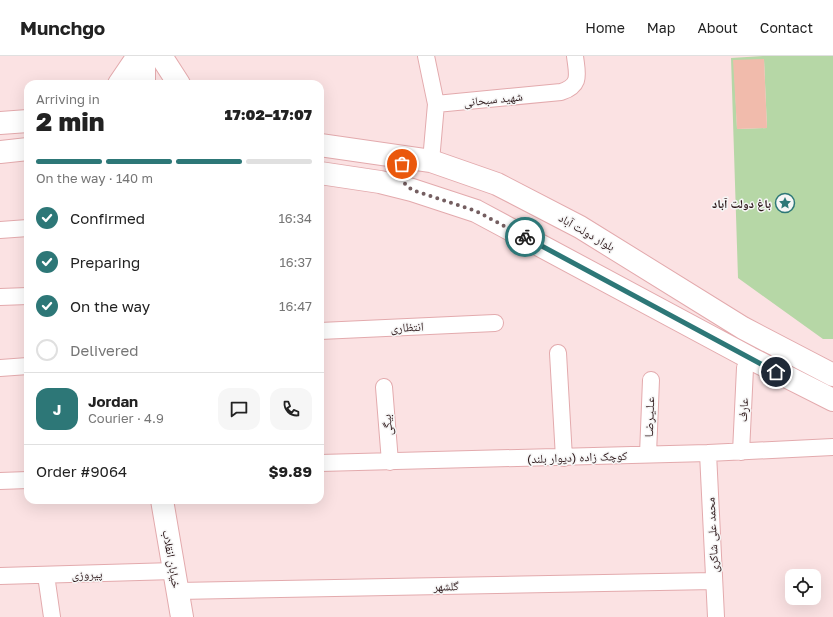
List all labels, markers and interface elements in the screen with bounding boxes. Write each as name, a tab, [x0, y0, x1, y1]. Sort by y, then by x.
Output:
text: Munchgo	[20, 16, 105, 39]
text: Home	[585, 19, 625, 36]
text: Map	[647, 19, 675, 36]
text: About	[697, 19, 738, 36]
text: Contact	[760, 19, 813, 36]
street label: شهید سبحانی	[463, 88, 523, 110]
text: Arriving in	[36, 91, 100, 107]
text: 17:02–17:07	[225, 105, 312, 123]
text: 2 min	[36, 106, 104, 137]
pin	[385, 147, 419, 181]
icon: bag	[391, 153, 413, 175]
text: On the way · 140 m	[36, 170, 153, 186]
place icon: باغ دولت آباد	[774, 192, 796, 214]
place label: باغ دولت آباد	[712, 196, 771, 212]
icon: check	[36, 207, 58, 229]
text: Confirmed	[70, 209, 145, 227]
text: 16:34	[278, 210, 312, 226]
street label: بلوار دولت آباد	[556, 210, 618, 254]
courier	[505, 217, 545, 257]
icon: bike	[514, 226, 536, 248]
icon: check	[36, 251, 58, 273]
text: Preparing	[70, 253, 140, 271]
text: 16:37	[279, 254, 312, 270]
icon: check	[36, 295, 58, 317]
text: On the way	[70, 297, 150, 315]
text: 16:47	[279, 298, 312, 314]
street label: انتظاری	[390, 319, 424, 335]
text: Delivered	[70, 341, 138, 359]
pin	[759, 355, 793, 389]
icon: home	[765, 361, 787, 383]
button: chat	[218, 388, 260, 430]
button: phone	[270, 388, 312, 430]
text: Jordan	[88, 392, 138, 410]
street label: عـلـیـرضـا	[641, 396, 657, 438]
street label: عارف	[735, 398, 751, 422]
text: J	[53, 400, 61, 418]
text: Courier · 4.9	[88, 410, 164, 426]
street label: بیگی	[379, 414, 396, 436]
street label: کوچک زاده (دیوار بلند)	[526, 448, 628, 467]
text: Order #9064	[36, 462, 127, 480]
text: $9.89	[268, 462, 312, 480]
street label: محمد علی شاکری	[703, 497, 721, 573]
street label: خیابان انقلاب	[159, 529, 185, 590]
street label: پیروزی	[71, 566, 103, 582]
map controls	[785, 569, 821, 605]
button: locate	[785, 569, 821, 605]
street label: گلشهر	[432, 578, 459, 594]

